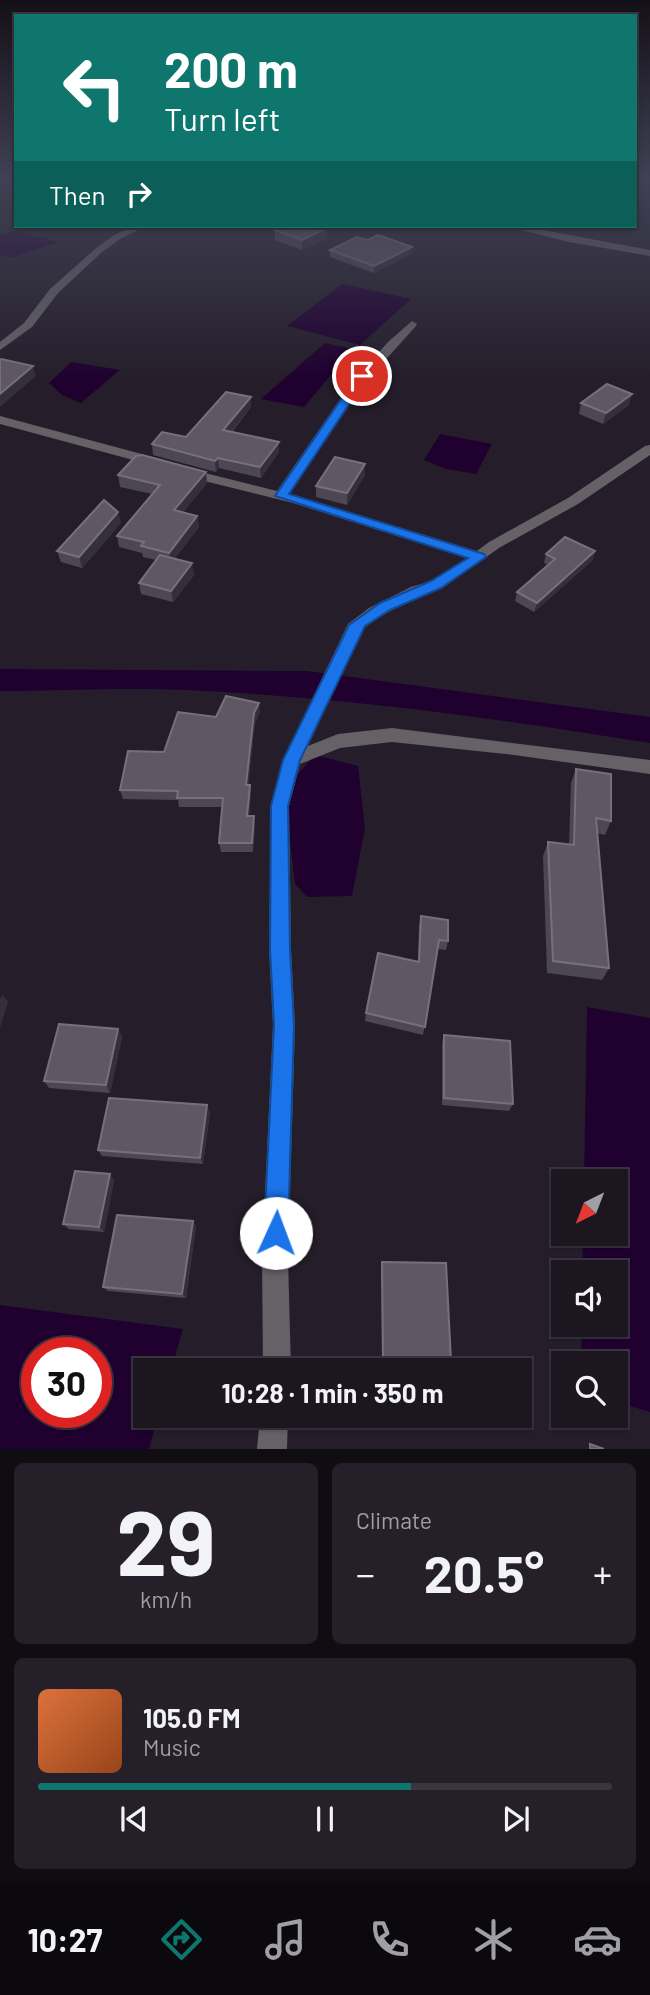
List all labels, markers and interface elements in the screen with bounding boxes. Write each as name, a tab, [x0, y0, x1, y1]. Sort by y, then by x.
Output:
text: 200 m	[164, 39, 298, 98]
icon: left	[49, 42, 140, 133]
text: Turn left	[164, 99, 281, 137]
icon: right	[120, 175, 158, 213]
text: Then	[49, 179, 106, 210]
pin	[332, 346, 392, 406]
icon: arrive	[343, 357, 381, 395]
north arrow	[551, 1169, 628, 1246]
map controls	[551, 1169, 628, 1428]
position arrow	[239, 1196, 313, 1270]
button: sound	[551, 1260, 628, 1337]
speed limit sign: 30	[21, 1337, 112, 1428]
button: search	[551, 1351, 628, 1428]
text: 10:28 · 1 min · 350 m	[222, 1377, 443, 1408]
text: 29	[116, 1485, 216, 1594]
text: Climate	[356, 1506, 432, 1534]
text: 20.5°	[424, 1541, 544, 1603]
text: −	[356, 1550, 375, 1596]
text: +	[593, 1550, 612, 1596]
text: km/h	[140, 1585, 192, 1613]
text: 105.0 FM	[143, 1702, 241, 1733]
text: Music	[143, 1733, 201, 1761]
icon: previous	[115, 1800, 153, 1838]
icon: pause	[306, 1800, 344, 1838]
icon: next	[497, 1800, 535, 1838]
icon: directions	[157, 1915, 206, 1964]
icon: music	[261, 1915, 310, 1964]
icon: phone	[365, 1915, 414, 1964]
icon: climate	[469, 1915, 518, 1964]
icon: car	[573, 1915, 622, 1964]
text: 10:27	[27, 1920, 103, 1958]

